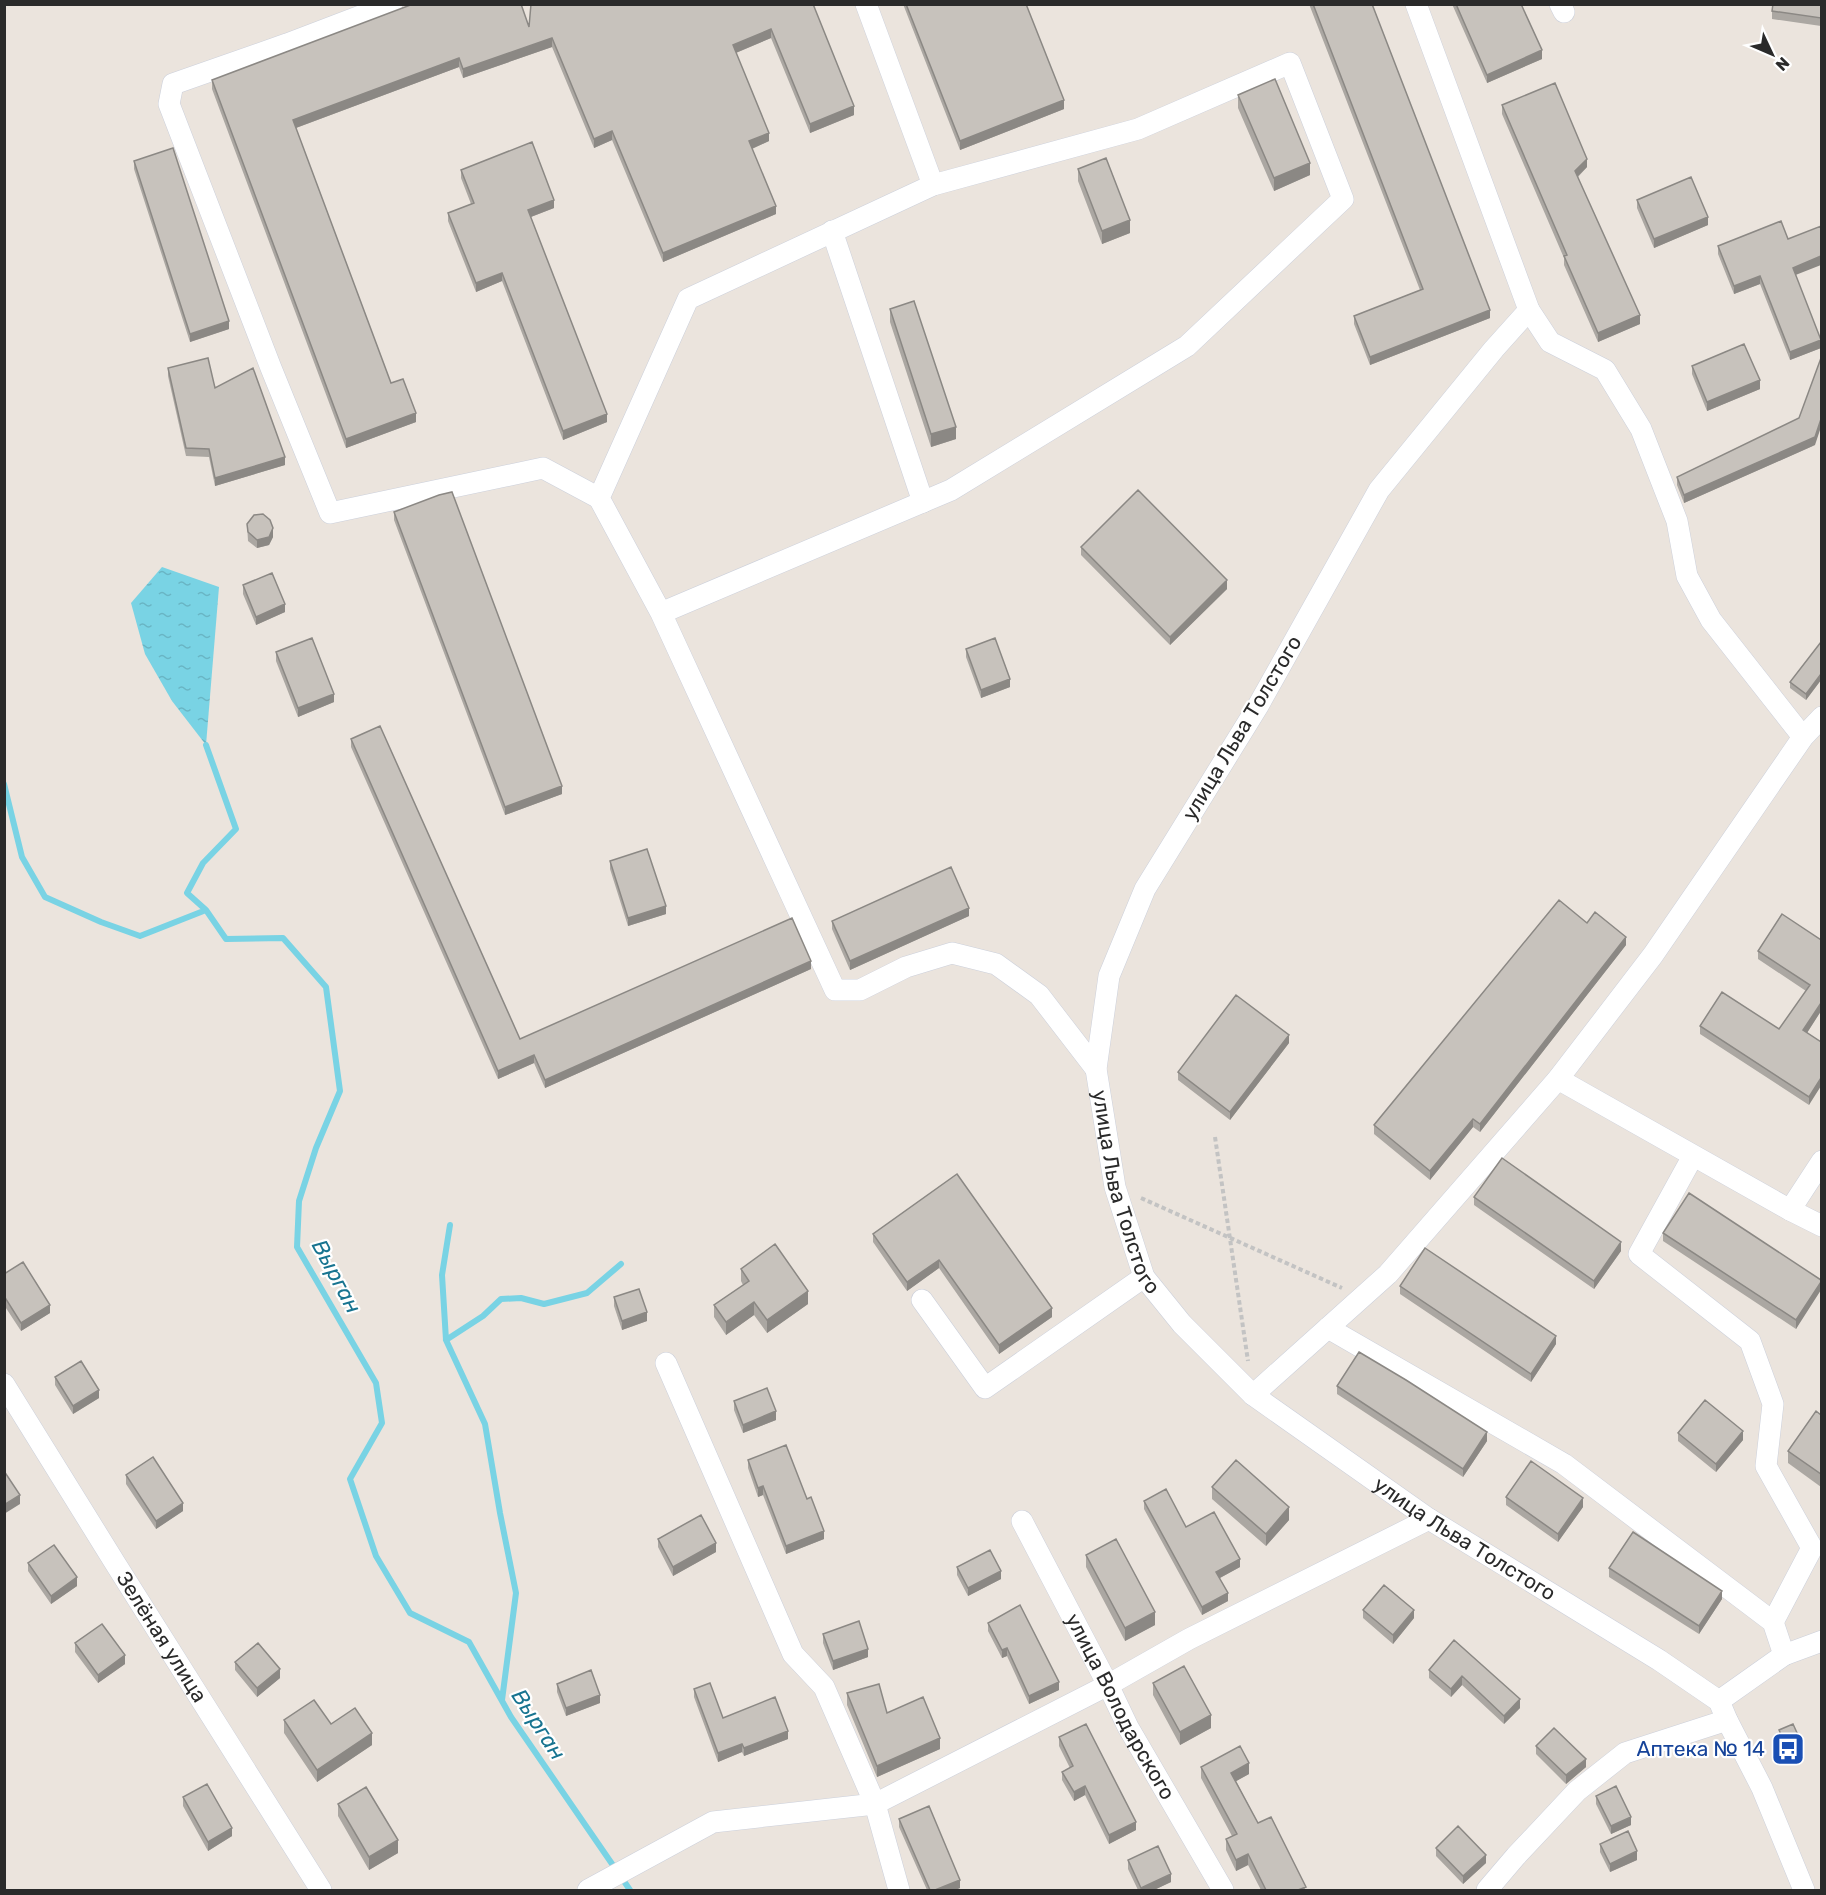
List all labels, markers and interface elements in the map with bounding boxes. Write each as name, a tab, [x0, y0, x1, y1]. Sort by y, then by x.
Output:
north arrow	[1742, 24, 1802, 84]
text: N	[1772, 53, 1793, 75]
street label: улица Льва Толстого	[1177, 631, 1307, 825]
street label: улица Льва Толстого	[1088, 1088, 1166, 1299]
water label: Вырган	[306, 1235, 367, 1318]
street label: улица Льва Толстого	[1369, 1471, 1560, 1606]
street label: Зелёная улица	[111, 1566, 213, 1707]
street label: улица Володарского	[1061, 1609, 1181, 1804]
water label: Вырган	[506, 1684, 571, 1765]
bus stop icon: Аптека № 14	[1770, 1731, 1806, 1767]
place label: Аптека № 14	[1637, 1736, 1765, 1761]

